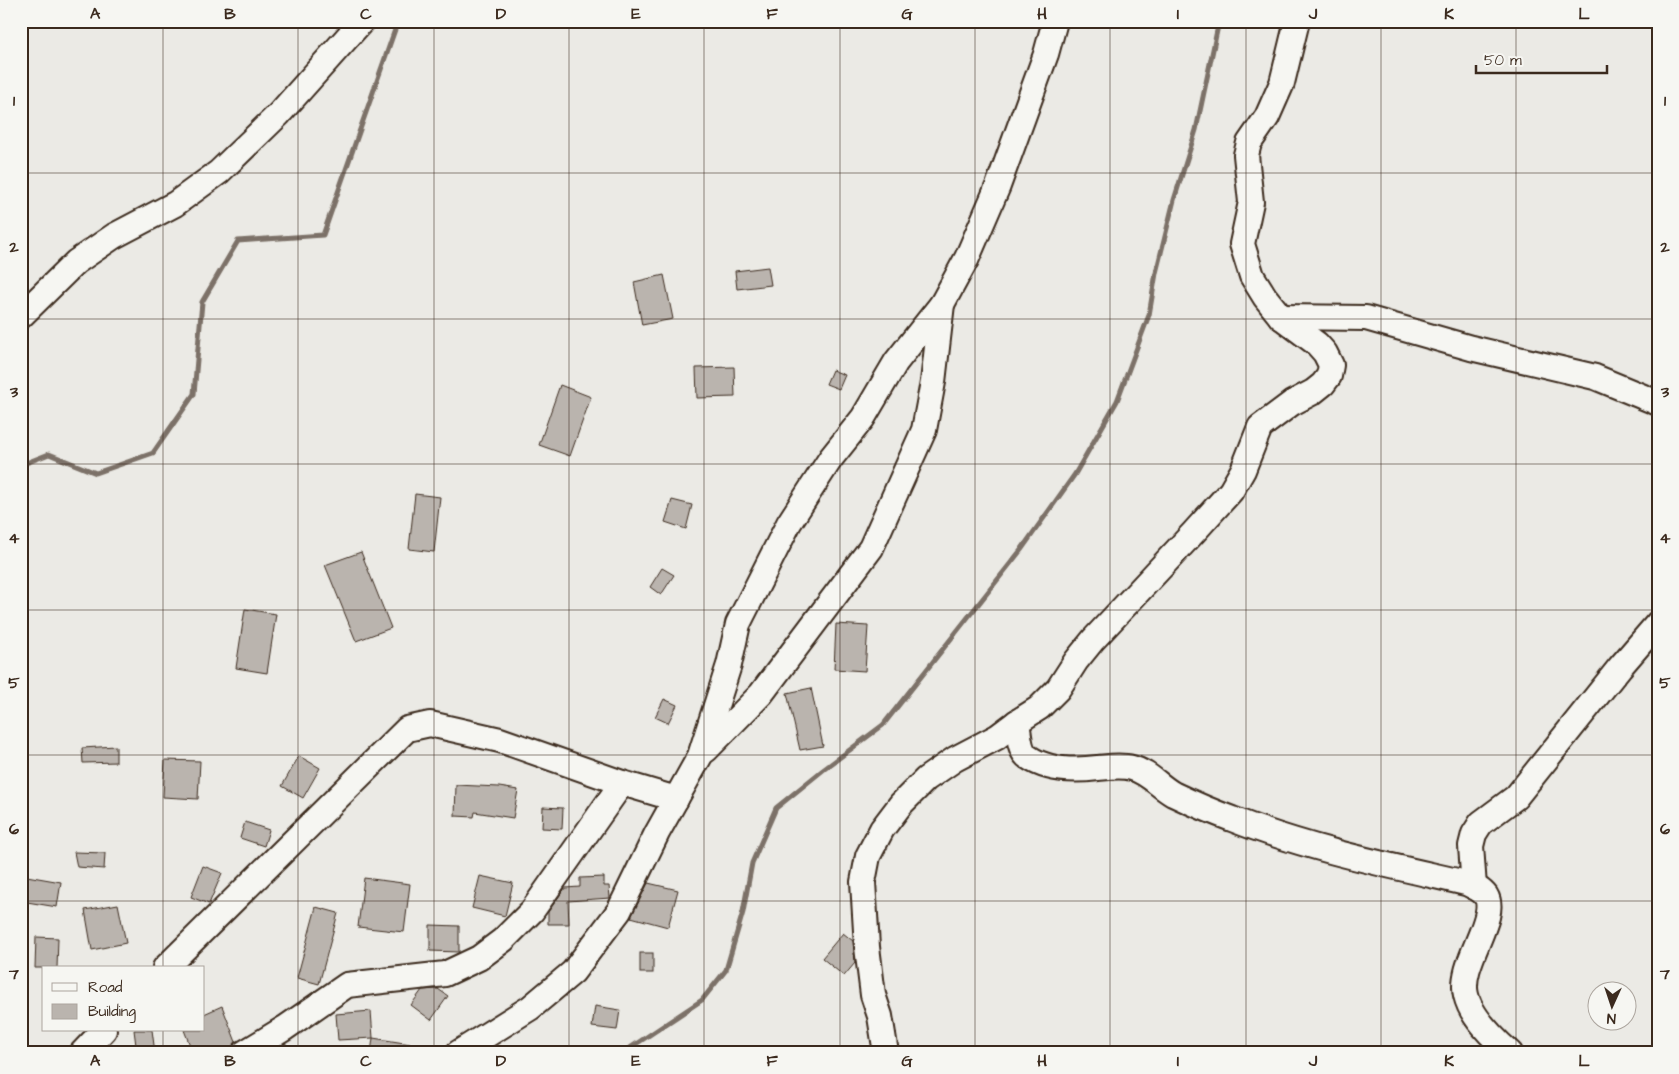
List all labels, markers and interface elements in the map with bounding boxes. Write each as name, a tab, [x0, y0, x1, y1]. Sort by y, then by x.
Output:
text: A	[90, 3, 101, 25]
text: B	[224, 3, 236, 25]
text: C	[360, 3, 372, 25]
text: D	[496, 3, 507, 25]
text: E	[631, 3, 641, 25]
text: F	[766, 3, 778, 25]
text: G	[901, 3, 913, 25]
text: H	[1037, 3, 1047, 25]
text: I	[1177, 3, 1179, 25]
text: J	[1308, 3, 1318, 25]
text: K	[1444, 3, 1454, 25]
text: L	[1578, 3, 1590, 25]
scale bar	[1476, 42, 1608, 74]
text: 50 m	[1484, 50, 1522, 71]
text: 1	[13, 90, 16, 112]
text: 1	[1664, 90, 1667, 112]
text: 2	[8, 236, 19, 258]
text: 2	[1659, 236, 1670, 258]
text: 3	[9, 381, 19, 403]
text: 3	[1660, 381, 1670, 403]
text: 4	[9, 527, 20, 549]
text: 4	[1660, 527, 1671, 549]
text: 5	[8, 672, 20, 694]
text: 5	[1659, 672, 1671, 694]
text: 6	[9, 818, 19, 840]
text: 6	[1660, 818, 1670, 840]
text: 7	[8, 963, 19, 985]
text: 7	[1659, 963, 1670, 985]
legend	[42, 966, 205, 1032]
text: Road	[88, 977, 123, 998]
north arrow	[1586, 982, 1636, 1032]
text: Building	[88, 1001, 136, 1023]
text: N	[1606, 1008, 1616, 1028]
text: A	[90, 1050, 101, 1072]
text: B	[224, 1050, 236, 1072]
text: C	[360, 1050, 372, 1072]
text: D	[496, 1050, 507, 1072]
text: E	[631, 1050, 641, 1072]
text: F	[766, 1050, 778, 1072]
text: G	[901, 1050, 913, 1072]
text: H	[1037, 1050, 1047, 1072]
text: I	[1177, 1050, 1179, 1072]
text: J	[1308, 1050, 1318, 1072]
text: K	[1444, 1050, 1454, 1072]
text: L	[1578, 1050, 1590, 1072]

